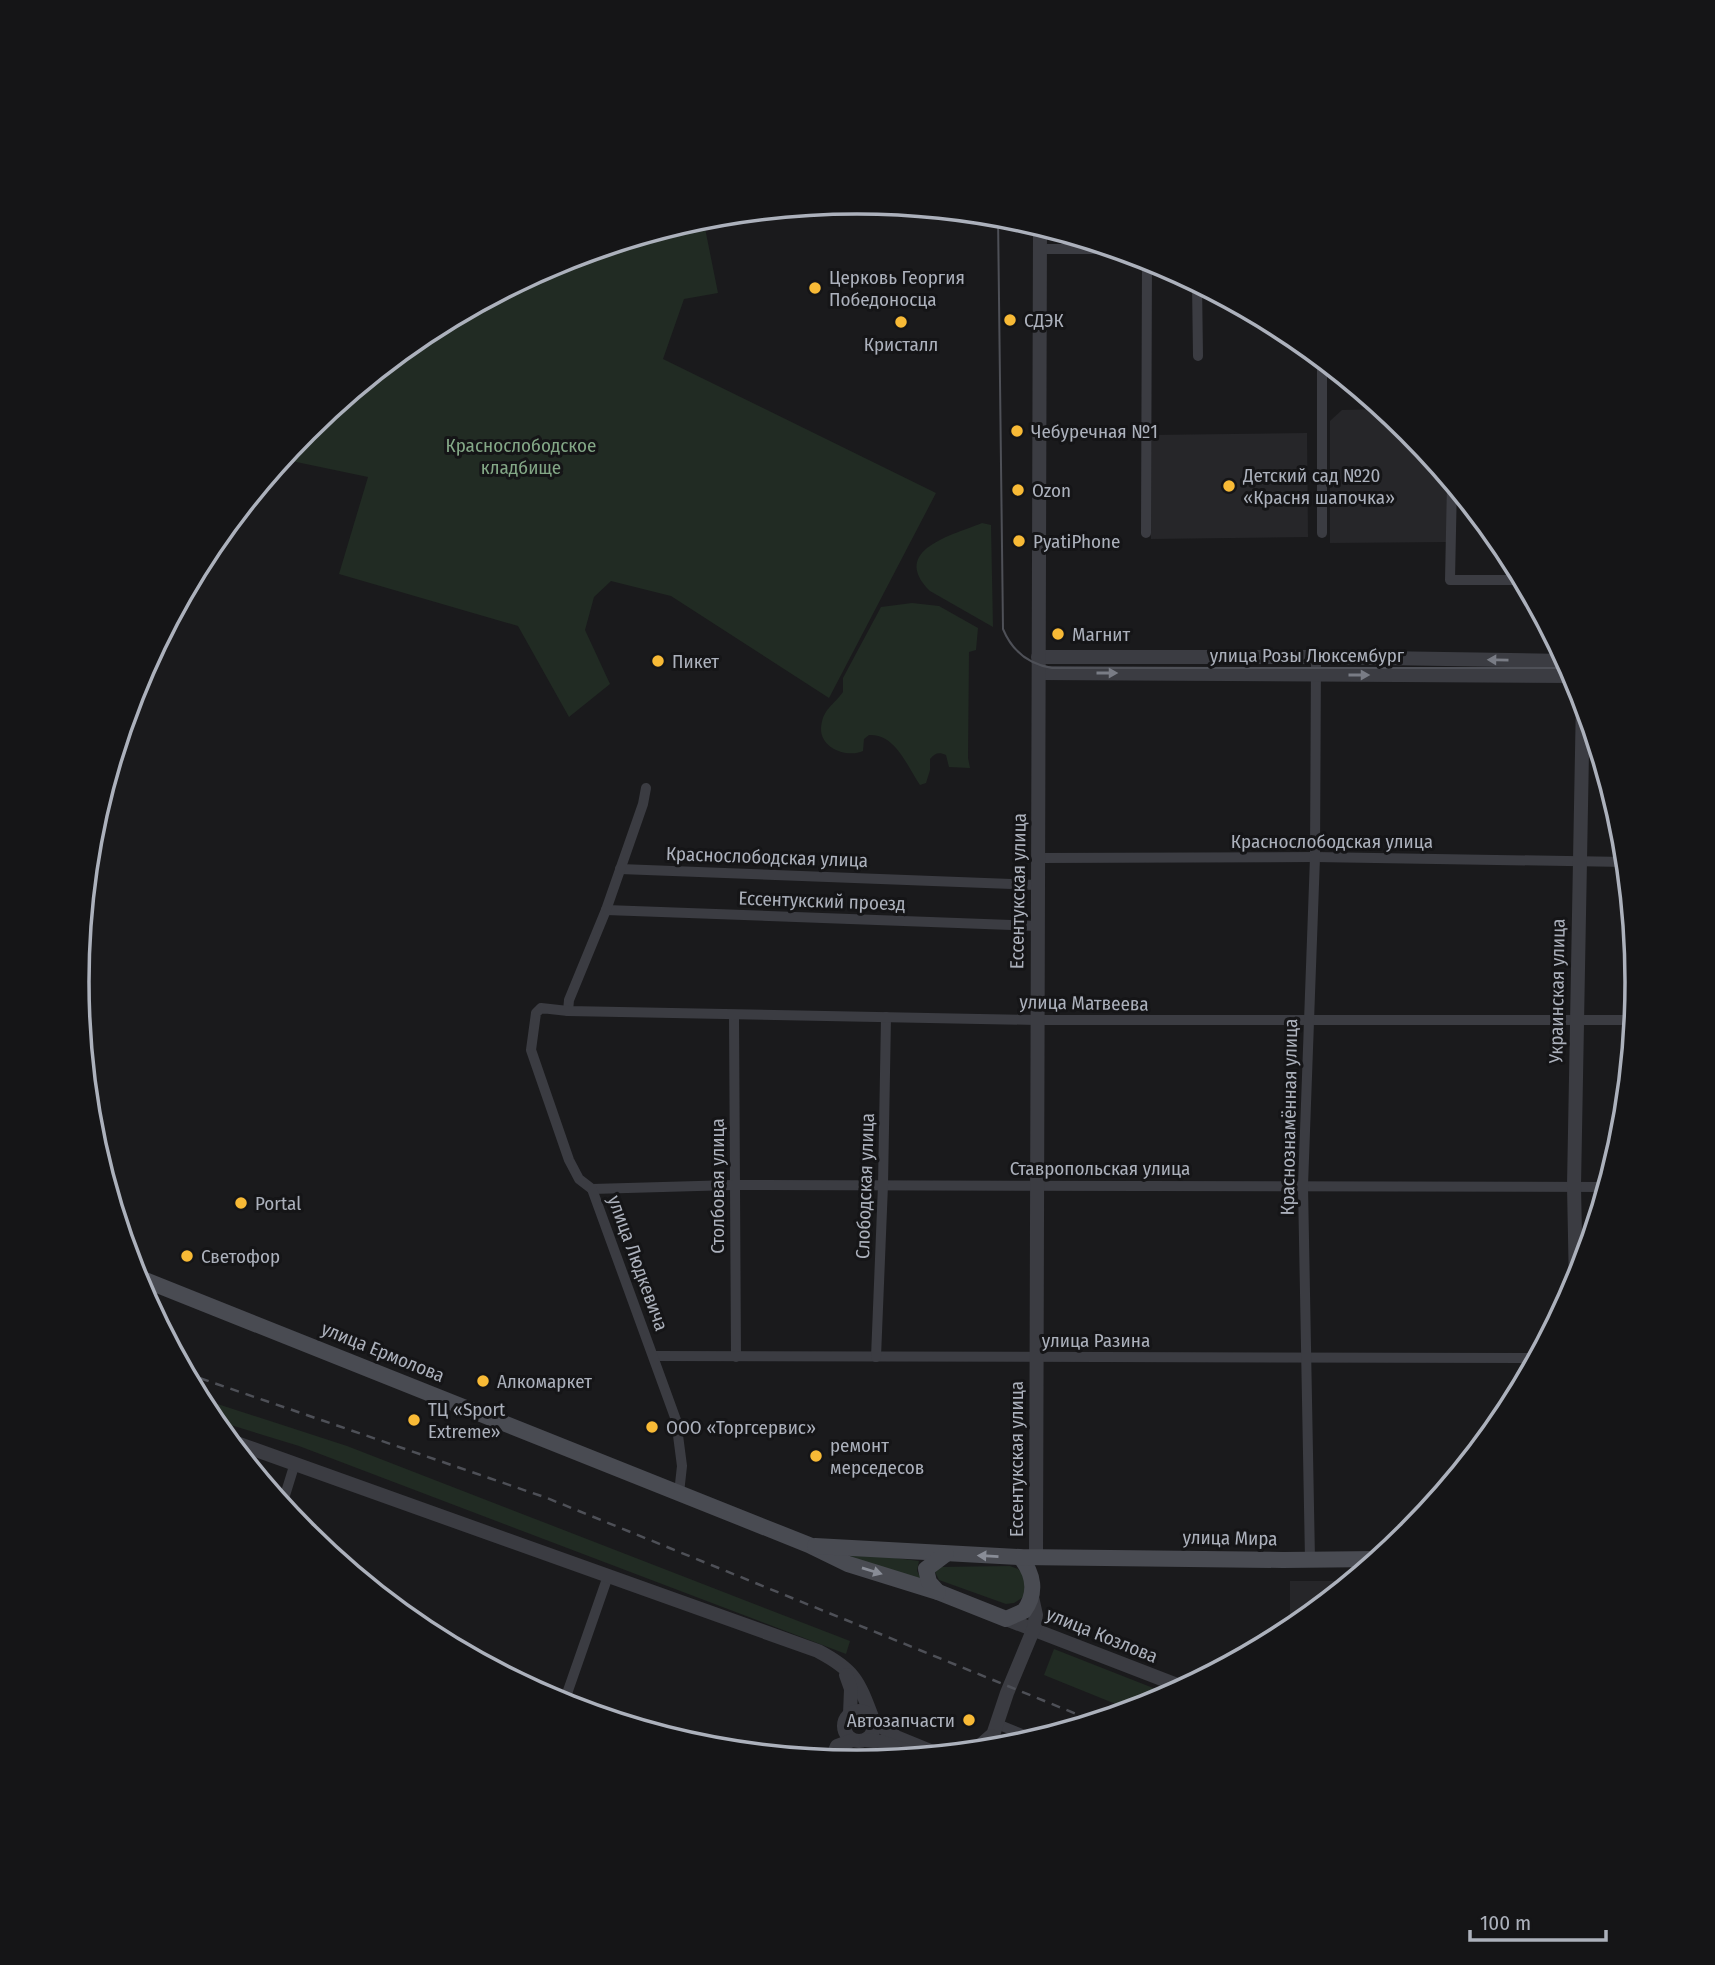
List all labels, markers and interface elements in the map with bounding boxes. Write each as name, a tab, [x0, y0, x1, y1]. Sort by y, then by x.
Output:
place label: Церковь Георгия Победоносца	[829, 266, 965, 311]
marker: Церковь Георгия Победоносца	[807, 280, 823, 296]
place label: СДЭК	[1024, 309, 1064, 332]
marker: СДЭК	[1002, 312, 1018, 328]
marker: Кристалл	[893, 314, 909, 330]
place label: Кристалл	[864, 333, 938, 356]
place label: Чебуречная №1	[1031, 420, 1158, 443]
marker: Чебуречная №1	[1009, 423, 1025, 439]
park label: Краснослободское кладбище	[446, 434, 597, 479]
place label: Детский сад №20 «Красня шапочка»	[1242, 464, 1395, 509]
marker: Детский сад №20 «Красня шапочка»	[1221, 478, 1237, 494]
place label: Ozon	[1032, 479, 1071, 502]
marker: Ozon	[1010, 482, 1026, 498]
place label: PyatiPhone	[1033, 530, 1120, 553]
marker: PyatiPhone	[1011, 533, 1027, 549]
place label: Магнит	[1072, 623, 1131, 646]
marker: Магнит	[1050, 626, 1066, 642]
street label: улица Розы Люксембург	[1210, 644, 1405, 667]
place label: Пикет	[672, 650, 719, 673]
marker: Пикет	[650, 653, 666, 669]
one-way arrow	[1487, 654, 1509, 665]
one-way arrow	[1096, 667, 1118, 679]
one-way arrow	[1348, 669, 1370, 681]
street label: Ессентукская улица	[1005, 813, 1031, 969]
street label: Краснослободская улица	[1231, 830, 1433, 853]
street label: Краснослободская улица	[666, 842, 868, 872]
street label: Ессентукский проезд	[738, 887, 906, 915]
street label: Украинская улица	[1544, 918, 1570, 1065]
street label: улица Матвеева	[1019, 990, 1149, 1016]
street label: Краснознамённая улица	[1276, 1018, 1302, 1216]
street label: Слободская улица	[851, 1113, 879, 1259]
street label: Столбовая улица	[706, 1118, 729, 1254]
street label: Ставропольская улица	[1010, 1157, 1190, 1180]
place label: Portal	[255, 1192, 301, 1215]
street label: улица Людкевича	[603, 1192, 673, 1334]
marker: Portal	[233, 1195, 249, 1211]
place label: Светофор	[201, 1245, 280, 1268]
marker: Светофор	[179, 1248, 195, 1264]
street label: улица Ермолова	[318, 1317, 448, 1387]
street label: улица Разина	[1042, 1329, 1150, 1352]
place label: Алкомаркет	[497, 1370, 592, 1393]
marker: Алкомаркет	[475, 1373, 491, 1389]
street label: Ессентукская улица	[1005, 1381, 1028, 1537]
place label: ТЦ «Sport Extreme»	[428, 1398, 506, 1443]
marker: ТЦ «Sport Extreme»	[406, 1412, 422, 1428]
place label: ООО «Торгсервис»	[666, 1416, 816, 1439]
marker: ООО «Торгсервис»	[644, 1419, 660, 1435]
place label: ремонт мерседесов	[830, 1434, 924, 1479]
marker: ремонт мерседесов	[808, 1448, 824, 1464]
street label: улица Мира	[1182, 1526, 1278, 1550]
one-way arrow	[976, 1550, 998, 1561]
one-way arrow	[862, 1567, 883, 1577]
street label: улица Козлова	[1043, 1602, 1161, 1668]
place label: Автозапчасти	[847, 1709, 955, 1732]
marker: Автозапчасти	[961, 1712, 977, 1728]
scale bar	[1470, 1898, 1606, 1942]
text: 100 m	[1480, 1910, 1531, 1936]

